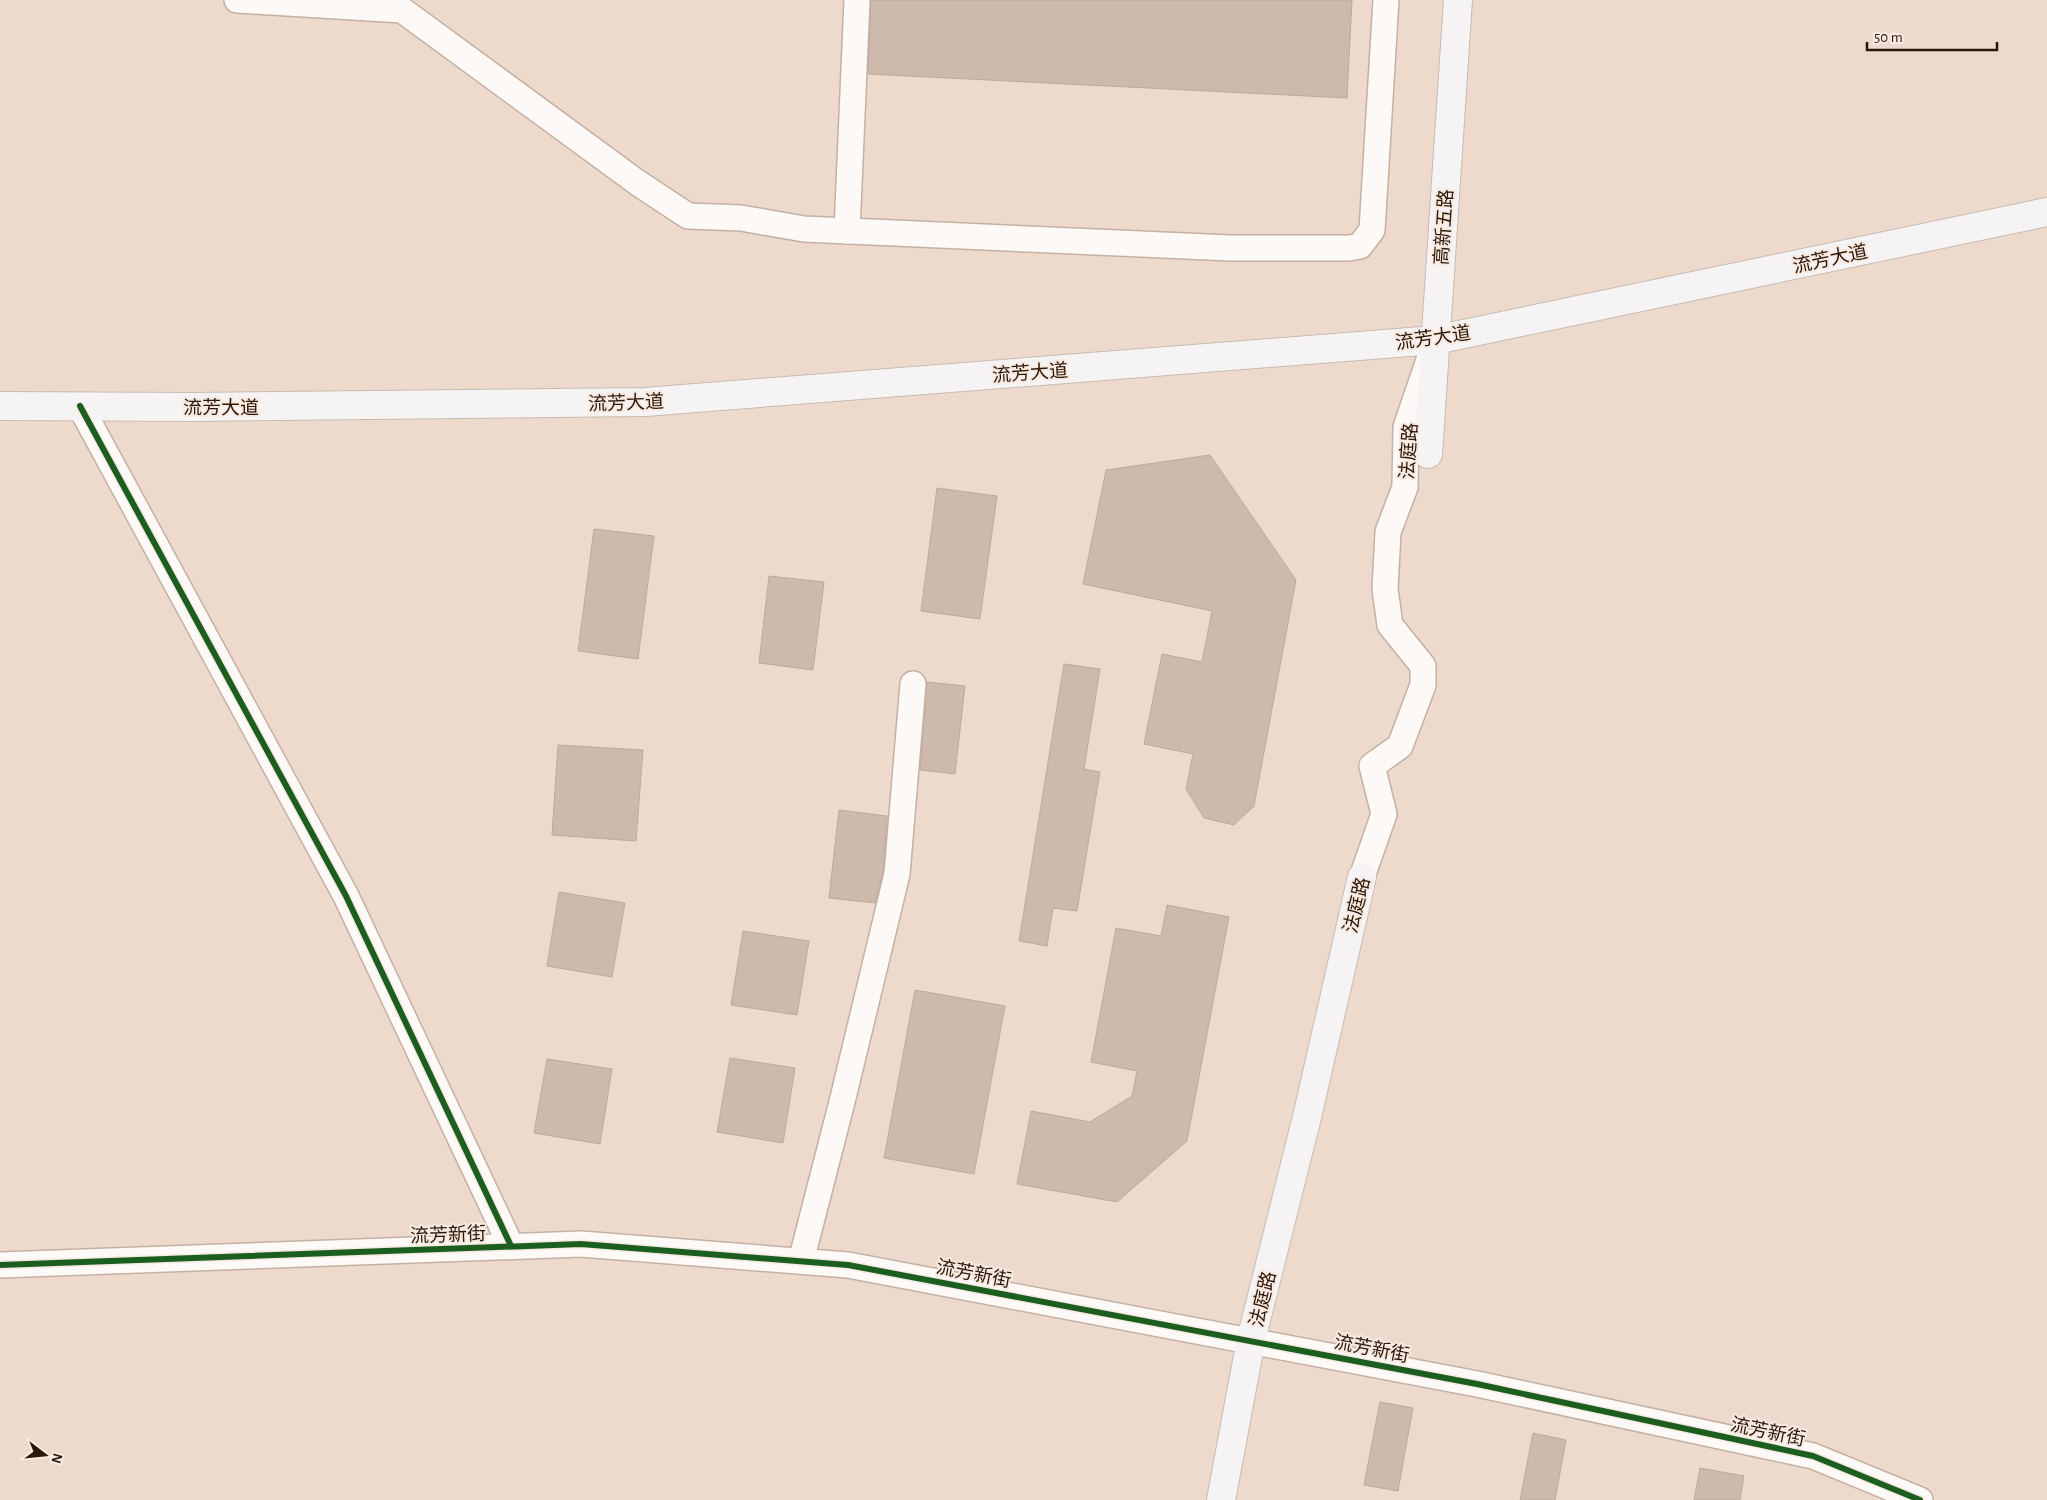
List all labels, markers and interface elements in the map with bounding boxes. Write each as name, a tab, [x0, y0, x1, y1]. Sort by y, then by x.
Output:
scale bar	[1867, 20, 1997, 52]
text: 50 m	[1874, 30, 1903, 45]
street label: 高新五路	[1430, 188, 1457, 266]
street label: 流芳大道	[1791, 241, 1869, 277]
street label: 流芳大道	[1394, 323, 1472, 353]
street label: 流芳大道	[991, 360, 1069, 386]
street label: 流芳大道	[588, 392, 664, 414]
street label: 流芳大道	[183, 398, 259, 418]
street label: 法庭路	[1396, 422, 1421, 480]
street label: 法庭路	[1339, 875, 1374, 935]
street label: 流芳新街	[410, 1223, 486, 1246]
street label: 流芳新街	[935, 1256, 1013, 1291]
street label: 法庭路	[1245, 1269, 1280, 1329]
street label: 流芳新街	[1333, 1331, 1411, 1366]
street label: 流芳新街	[1729, 1413, 1807, 1450]
north arrow	[20, 1430, 70, 1480]
text: N	[48, 1452, 65, 1465]

